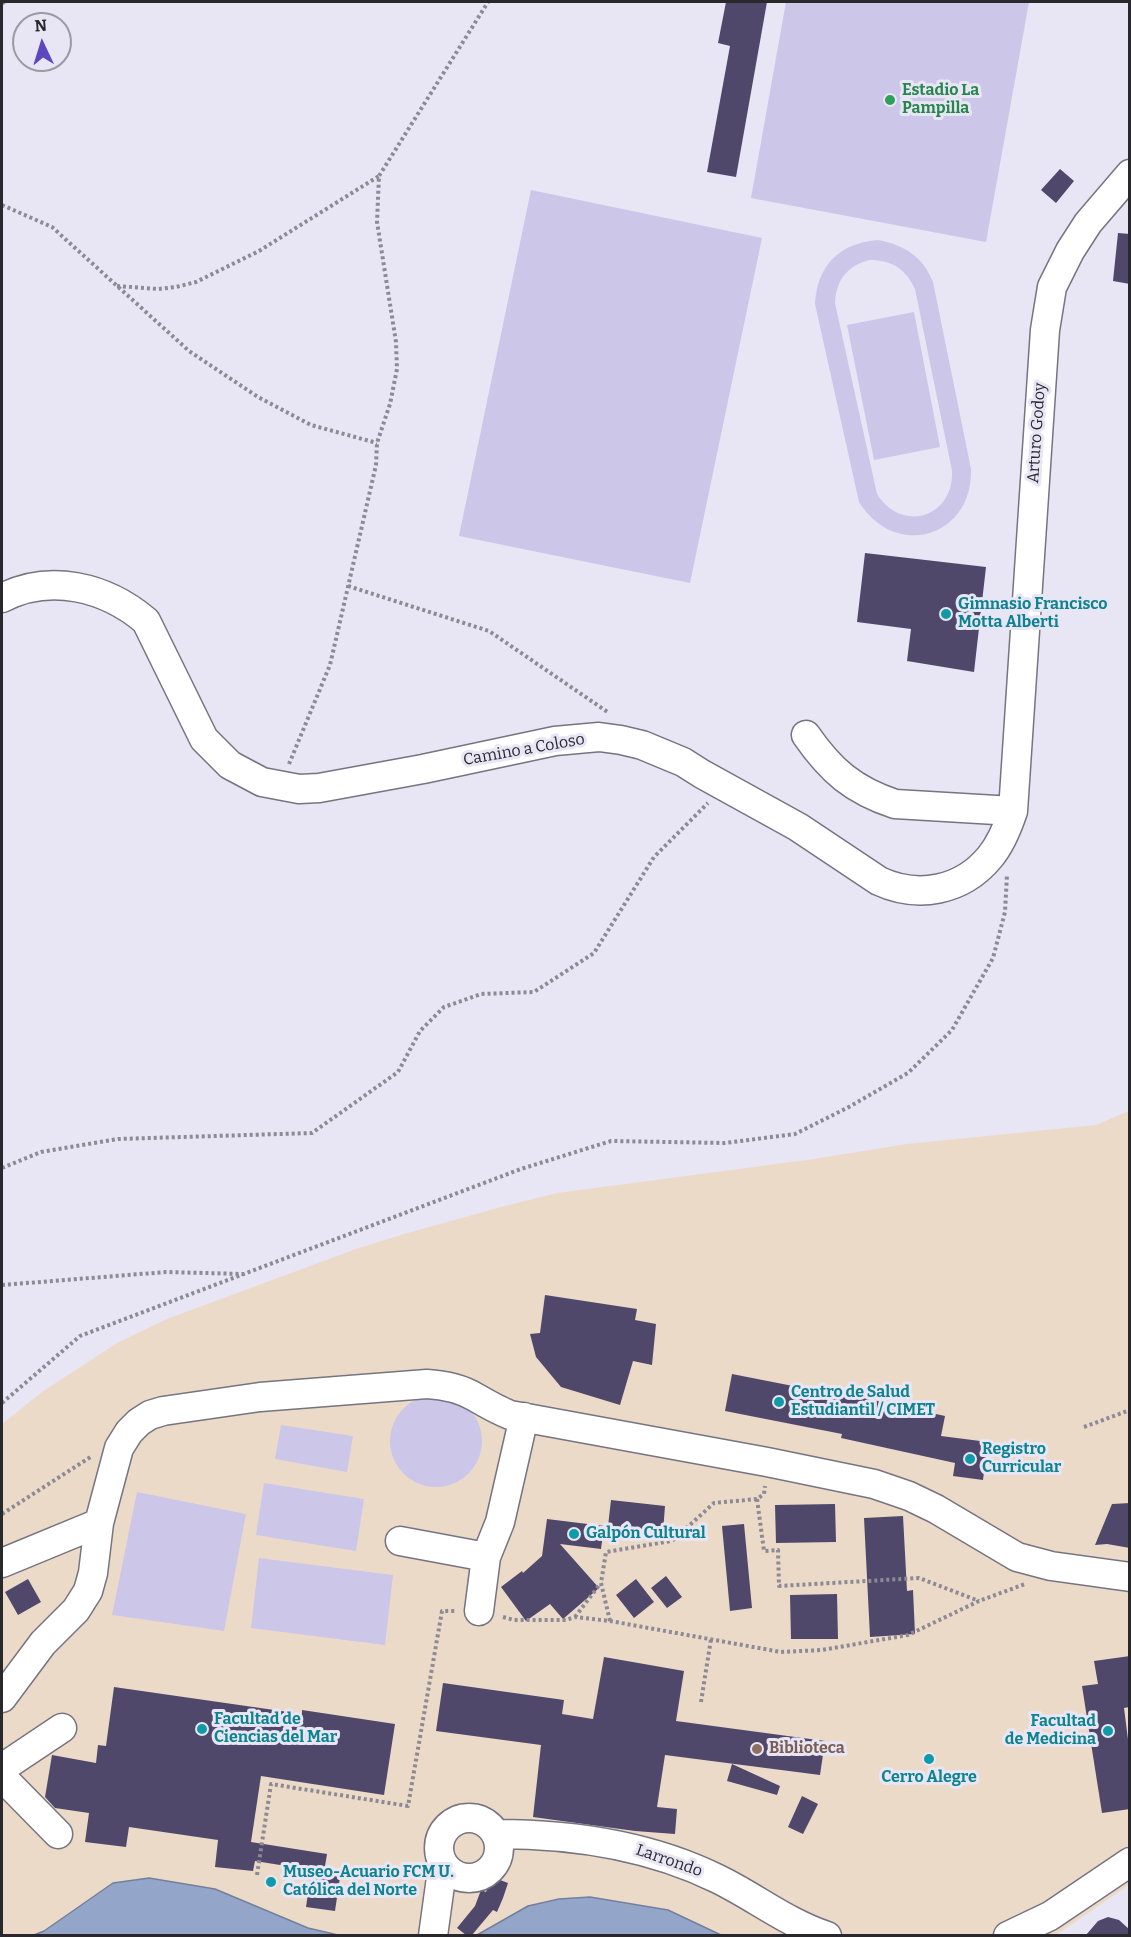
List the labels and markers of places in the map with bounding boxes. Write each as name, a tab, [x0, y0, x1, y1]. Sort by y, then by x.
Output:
place label: Estadio La Pampilla	[902, 81, 979, 119]
marker: Estadio La Pampilla	[883, 93, 897, 107]
place label: Gimnasio Francisco Motta Alberti	[958, 595, 1108, 633]
marker: Gimnasio Francisco Motta Alberti	[939, 607, 953, 621]
place label: Centro de Salud Estudiantil / CIMET	[791, 1383, 935, 1421]
marker: Centro de Salud Estudiantil / CIMET	[772, 1395, 786, 1409]
place label: Registro Curricular	[982, 1440, 1061, 1478]
marker: Registro Curricular	[963, 1452, 977, 1466]
place label: Galpón Cultural	[586, 1524, 706, 1544]
marker: Galpón Cultural	[567, 1527, 581, 1541]
place label: Facultad de Ciencias del Mar	[214, 1710, 337, 1748]
place label: Facultad de Medicina	[1005, 1712, 1096, 1750]
marker: Facultad de Ciencias del Mar	[195, 1722, 209, 1736]
marker: Facultad de Medicina	[1101, 1724, 1115, 1738]
place label: Biblioteca	[769, 1739, 845, 1759]
marker: Biblioteca	[750, 1742, 764, 1756]
marker: Cerro Alegre	[922, 1752, 936, 1766]
place label: Cerro Alegre	[881, 1768, 977, 1788]
place label: Museo-Acuario FCM U. Católica del Norte	[283, 1863, 454, 1901]
marker: Museo-Acuario FCM U. Católica del Norte	[264, 1875, 278, 1889]

